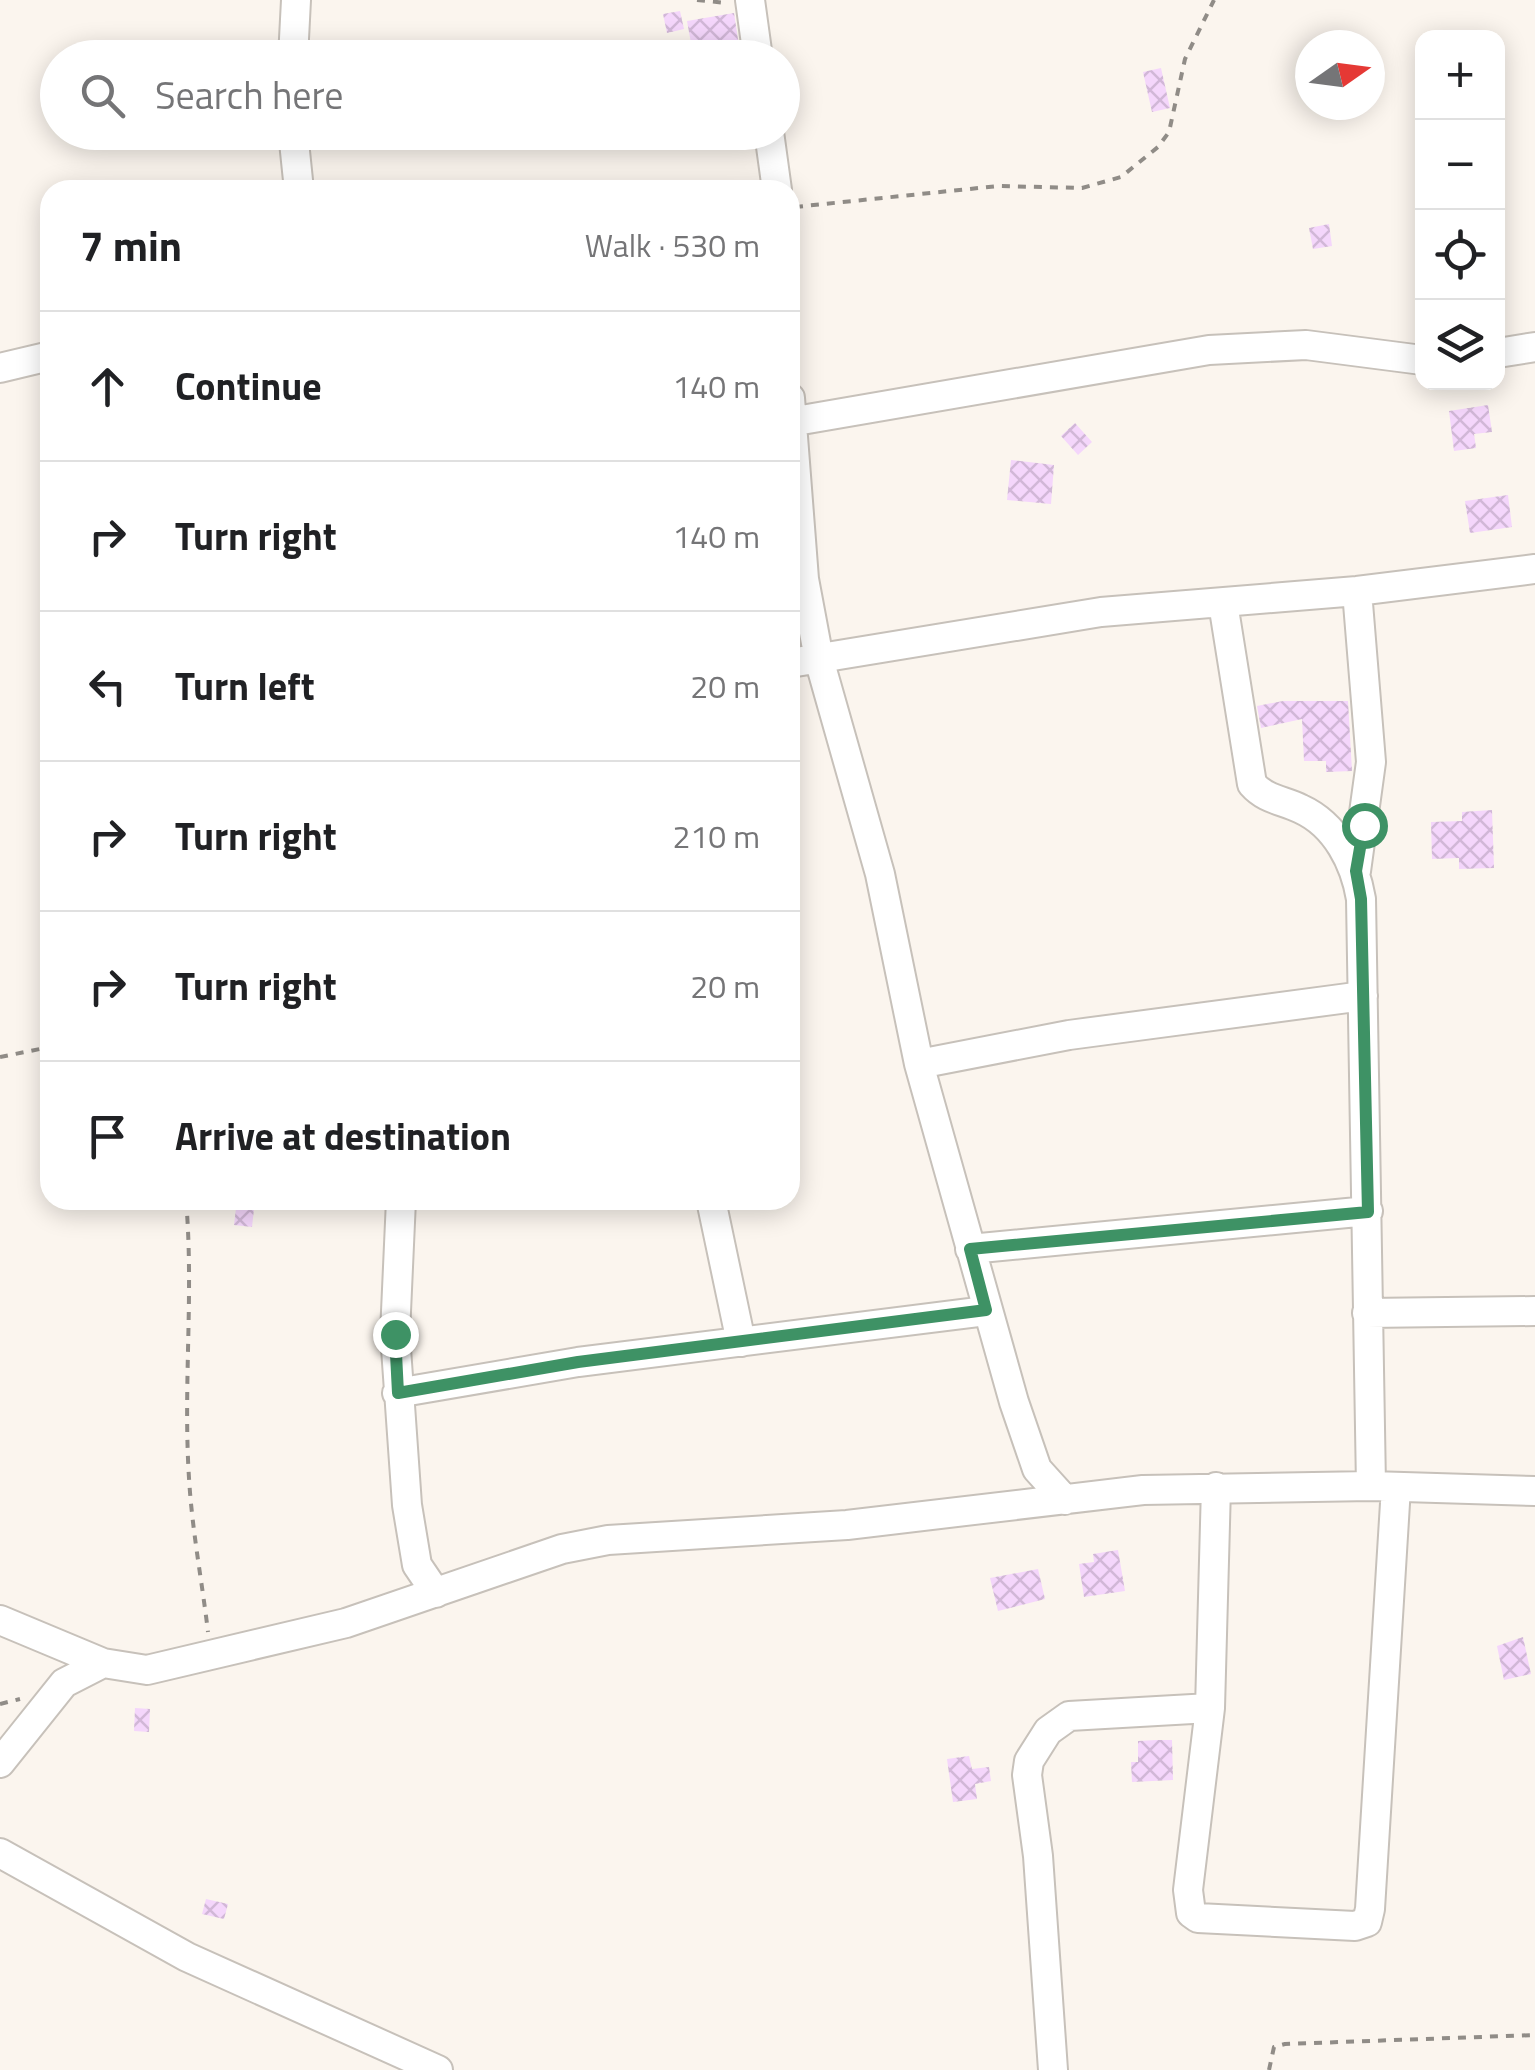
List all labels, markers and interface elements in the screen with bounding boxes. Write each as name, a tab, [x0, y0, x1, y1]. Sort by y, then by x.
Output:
north arrow	[1295, 30, 1385, 120]
map controls	[1415, 30, 1505, 390]
button: +	[1415, 30, 1505, 120]
search box	[40, 40, 800, 150]
text: Search here	[155, 66, 343, 124]
icon: search	[75, 68, 130, 123]
button: −	[1415, 120, 1505, 210]
button: locate	[1415, 210, 1505, 300]
text: 7 min	[80, 213, 182, 277]
text: Walk · 530 m	[585, 221, 760, 269]
button: layers	[1415, 300, 1505, 390]
text: Continue	[175, 357, 322, 415]
icon: ahead	[80, 359, 135, 414]
text: 140 m	[672, 362, 760, 410]
text: Turn right	[175, 507, 337, 565]
icon: right	[80, 509, 135, 564]
text: 140 m	[672, 512, 760, 560]
text: Turn left	[175, 657, 315, 715]
icon: left	[80, 659, 135, 714]
text: 20 m	[690, 662, 760, 710]
route start	[1342, 803, 1388, 849]
text: Turn right	[175, 807, 337, 865]
icon: right	[80, 809, 135, 864]
text: 210 m	[672, 812, 760, 860]
text: Turn right	[175, 957, 337, 1015]
icon: right	[80, 959, 135, 1014]
text: 20 m	[690, 962, 760, 1010]
text: Arrive at destination	[175, 1107, 511, 1165]
icon: arrive	[80, 1109, 135, 1164]
route end	[373, 1312, 419, 1358]

